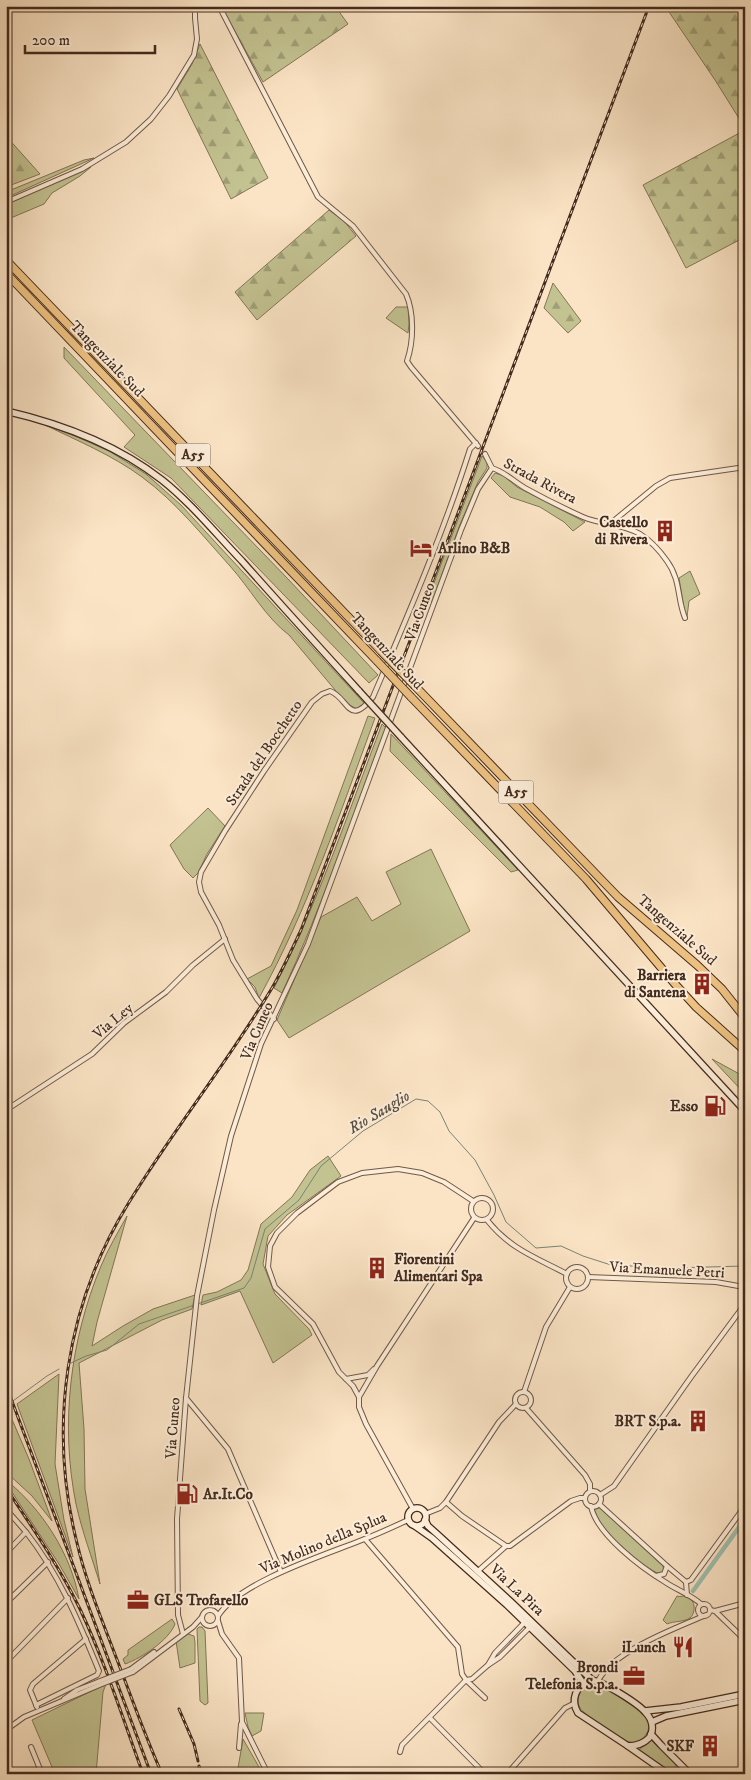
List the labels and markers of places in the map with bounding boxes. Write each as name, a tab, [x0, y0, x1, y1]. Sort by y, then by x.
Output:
place label: Castello di Rivera	[595, 513, 649, 549]
building icon: Castello di Rivera	[652, 518, 678, 544]
hotel icon: Arlino B&B	[408, 535, 434, 561]
place label: Arlino B&B	[437, 539, 510, 558]
place label: Barriera di Santena	[624, 966, 687, 1002]
building icon: Barriera di Santena	[689, 971, 715, 997]
fuel station icon: Esso	[702, 1093, 728, 1119]
place label: Esso	[670, 1097, 699, 1116]
place label: Fiorentini Alimentari Spa	[393, 1250, 483, 1286]
building icon: Fiorentini Alimentari Spa	[364, 1255, 390, 1281]
building icon: BRT S.p.a.	[685, 1408, 711, 1434]
place label: BRT S.p.a.	[615, 1412, 681, 1431]
fuel station icon: Ar.It.Co	[174, 1481, 200, 1507]
place label: Ar.It.Co	[202, 1485, 254, 1504]
office icon: GLS Trofarello	[125, 1587, 151, 1613]
place label: GLS Trofarello	[154, 1591, 249, 1610]
restaurant icon: iLunch	[670, 1634, 696, 1660]
place label: iLunch	[622, 1638, 666, 1657]
place label: Brondi Telefonia S.p.a.	[524, 1658, 618, 1694]
office icon: Brondi Telefonia S.p.a.	[621, 1663, 647, 1689]
building icon: SKF	[697, 1733, 723, 1759]
place label: SKF	[666, 1737, 695, 1756]

